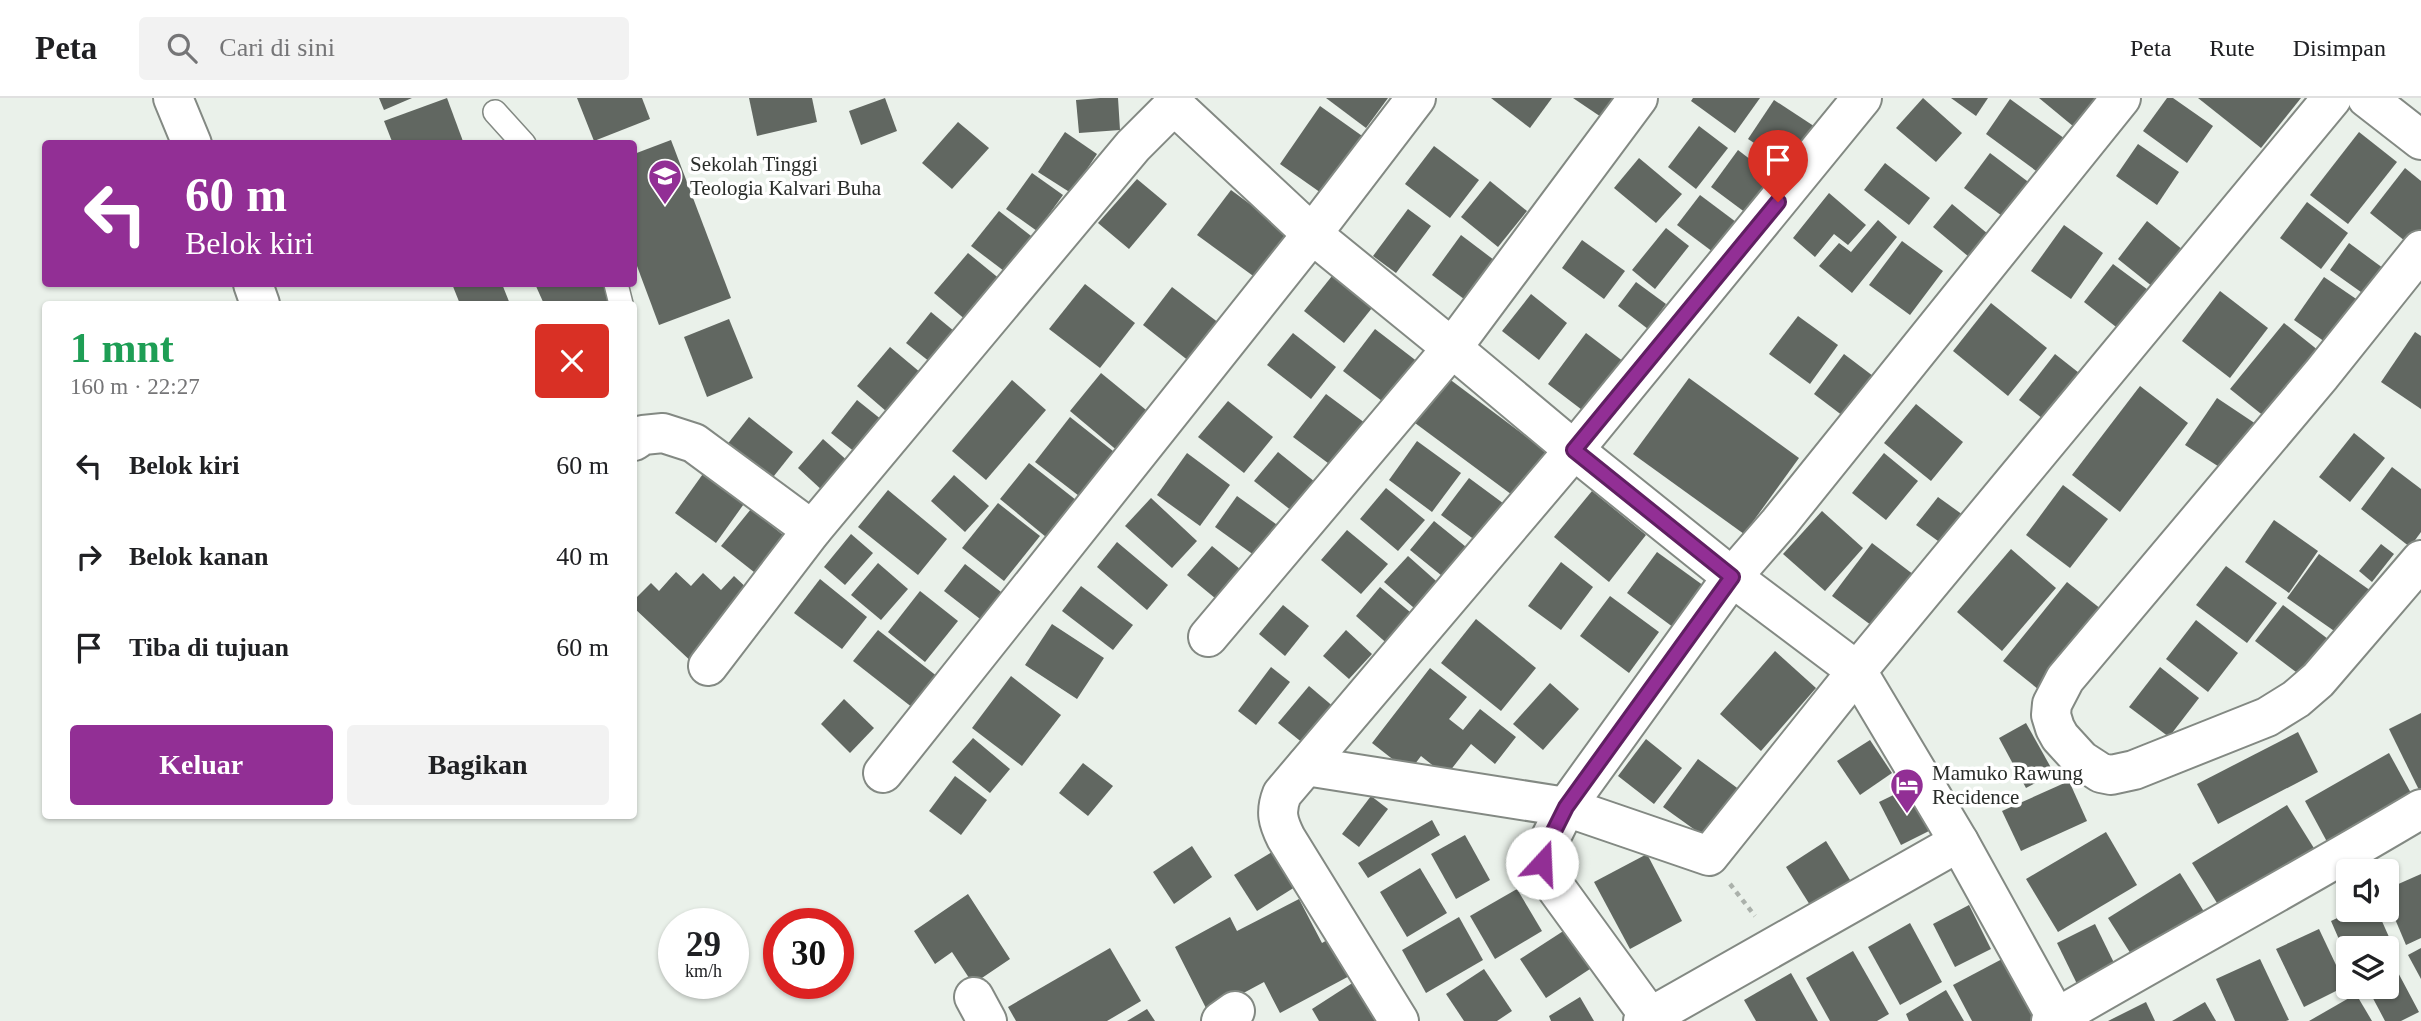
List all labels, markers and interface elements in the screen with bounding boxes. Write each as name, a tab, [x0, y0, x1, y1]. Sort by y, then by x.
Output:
search box	[139, 17, 629, 80]
icon: search	[163, 29, 201, 67]
text: Peta	[35, 30, 97, 66]
text: Cari di sini	[219, 33, 335, 62]
text: Peta	[2130, 35, 2171, 61]
text: Rute	[2209, 35, 2255, 61]
text: Disimpan	[2293, 35, 2386, 61]
pin	[1748, 130, 1808, 202]
icon: arrive	[1759, 141, 1797, 179]
place label: Sekolah Tinggi Teologia Kalvari Buha	[690, 152, 882, 200]
school or university icon: Sekolah Tinggi Teologia Kalvari Buha	[646, 157, 684, 206]
text: 60 m	[185, 167, 287, 222]
icon: left	[70, 168, 161, 259]
text: Belok kiri	[185, 225, 314, 261]
button: close	[535, 324, 609, 398]
text: 1 mnt	[70, 325, 174, 371]
text: 160 m · 22:27	[70, 374, 200, 399]
icon: left	[70, 447, 108, 485]
text: Belok kiri	[129, 451, 240, 480]
text: 60 m	[556, 451, 609, 480]
icon: right	[70, 538, 108, 576]
text: Belok kanan	[129, 542, 268, 571]
text: 40 m	[556, 542, 609, 571]
icon: arrive	[70, 629, 108, 667]
text: Tiba di tujuan	[129, 633, 289, 662]
text: 60 m	[556, 633, 609, 662]
button: Keluar	[70, 725, 333, 805]
button: Bagikan	[347, 725, 609, 805]
place label: Mamuko Rawung Recidence	[1932, 761, 2084, 809]
hotel icon: Mamuko Rawung Recidence	[1888, 766, 1926, 815]
position arrow	[1505, 826, 1579, 900]
map controls	[2336, 859, 2399, 999]
button: sound	[2336, 859, 2399, 922]
speed limit sign: 30	[763, 908, 854, 999]
text: 29	[686, 925, 721, 964]
button: layers	[2336, 936, 2399, 999]
text: km/h	[685, 961, 722, 981]

